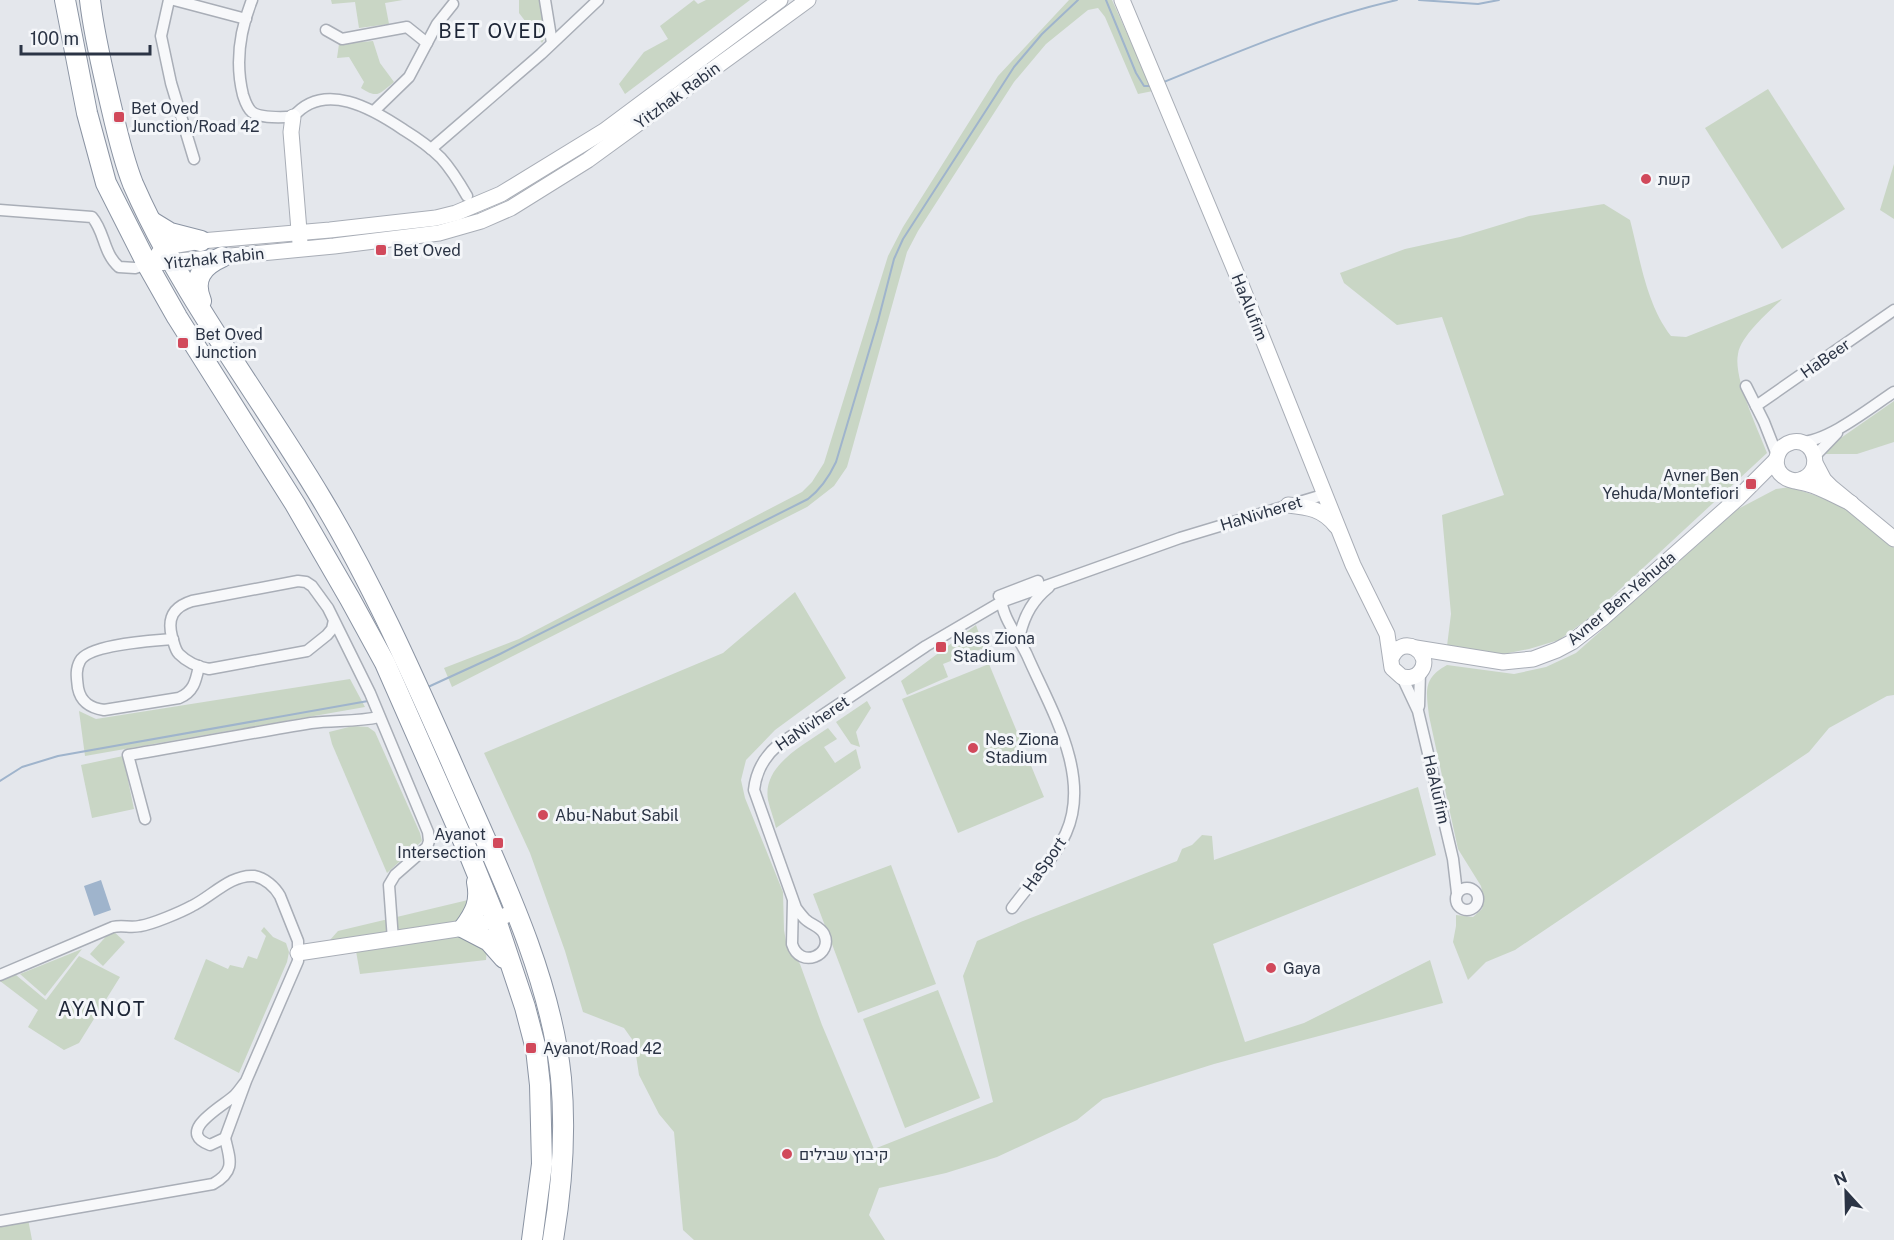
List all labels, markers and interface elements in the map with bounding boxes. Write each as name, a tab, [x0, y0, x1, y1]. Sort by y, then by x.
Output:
scale bar	[21, 18, 150, 56]
district label: BET OVED	[438, 19, 548, 43]
text: 100 m	[30, 28, 79, 49]
street label: Yitzhak Rabin	[631, 58, 724, 133]
place label: Bet Oved Junction/Road 42	[131, 99, 260, 136]
marker: Bet Oved Junction/Road 42	[112, 110, 126, 124]
place label: קשת	[1658, 170, 1691, 189]
marker: קשת	[1639, 172, 1653, 186]
place label: Bet Oved	[393, 241, 461, 260]
marker: Bet Oved	[374, 243, 388, 257]
street label: Yitzhak Rabin	[163, 244, 265, 273]
street label: HaAlufim	[1228, 271, 1272, 343]
place label: Bet Oved Junction	[195, 325, 263, 362]
street label: HaBeer	[1797, 335, 1854, 382]
marker: Bet Oved Junction	[176, 336, 190, 350]
place label: Avner Ben Yehuda/Montefiori	[1602, 466, 1739, 503]
marker: Avner Ben Yehuda/Montefiori	[1744, 477, 1758, 491]
street label: HaNivheret	[1218, 492, 1304, 535]
street label: Avner Ben-Yehuda	[1563, 548, 1679, 649]
place label: Ness Ziona Stadium	[953, 629, 1035, 666]
marker: Ness Ziona Stadium	[934, 640, 948, 654]
street label: HaNivheret	[772, 692, 853, 755]
place label: Nes Ziona Stadium	[985, 730, 1059, 767]
marker: Nes Ziona Stadium	[966, 741, 980, 755]
street label: HaAlufim	[1419, 753, 1454, 826]
place label: Abu-Nabut Sabil	[555, 806, 679, 825]
marker: Abu-Nabut Sabil	[536, 808, 550, 822]
place label: Ayanot Intersection	[397, 825, 486, 862]
street label: HaSport	[1019, 833, 1070, 895]
marker: Ayanot Intersection	[491, 836, 505, 850]
place label: Gaya	[1283, 959, 1321, 978]
marker: Gaya	[1264, 961, 1278, 975]
district label: AYANOT	[58, 997, 146, 1021]
place label: Ayanot/Road 42	[543, 1039, 662, 1058]
marker: Ayanot/Road 42	[524, 1041, 538, 1055]
place label: קיבוץ שבילים	[799, 1145, 889, 1164]
marker: קיבוץ שבילים	[780, 1147, 794, 1161]
north arrow	[1816, 1162, 1876, 1222]
text: N	[1831, 1167, 1850, 1190]

